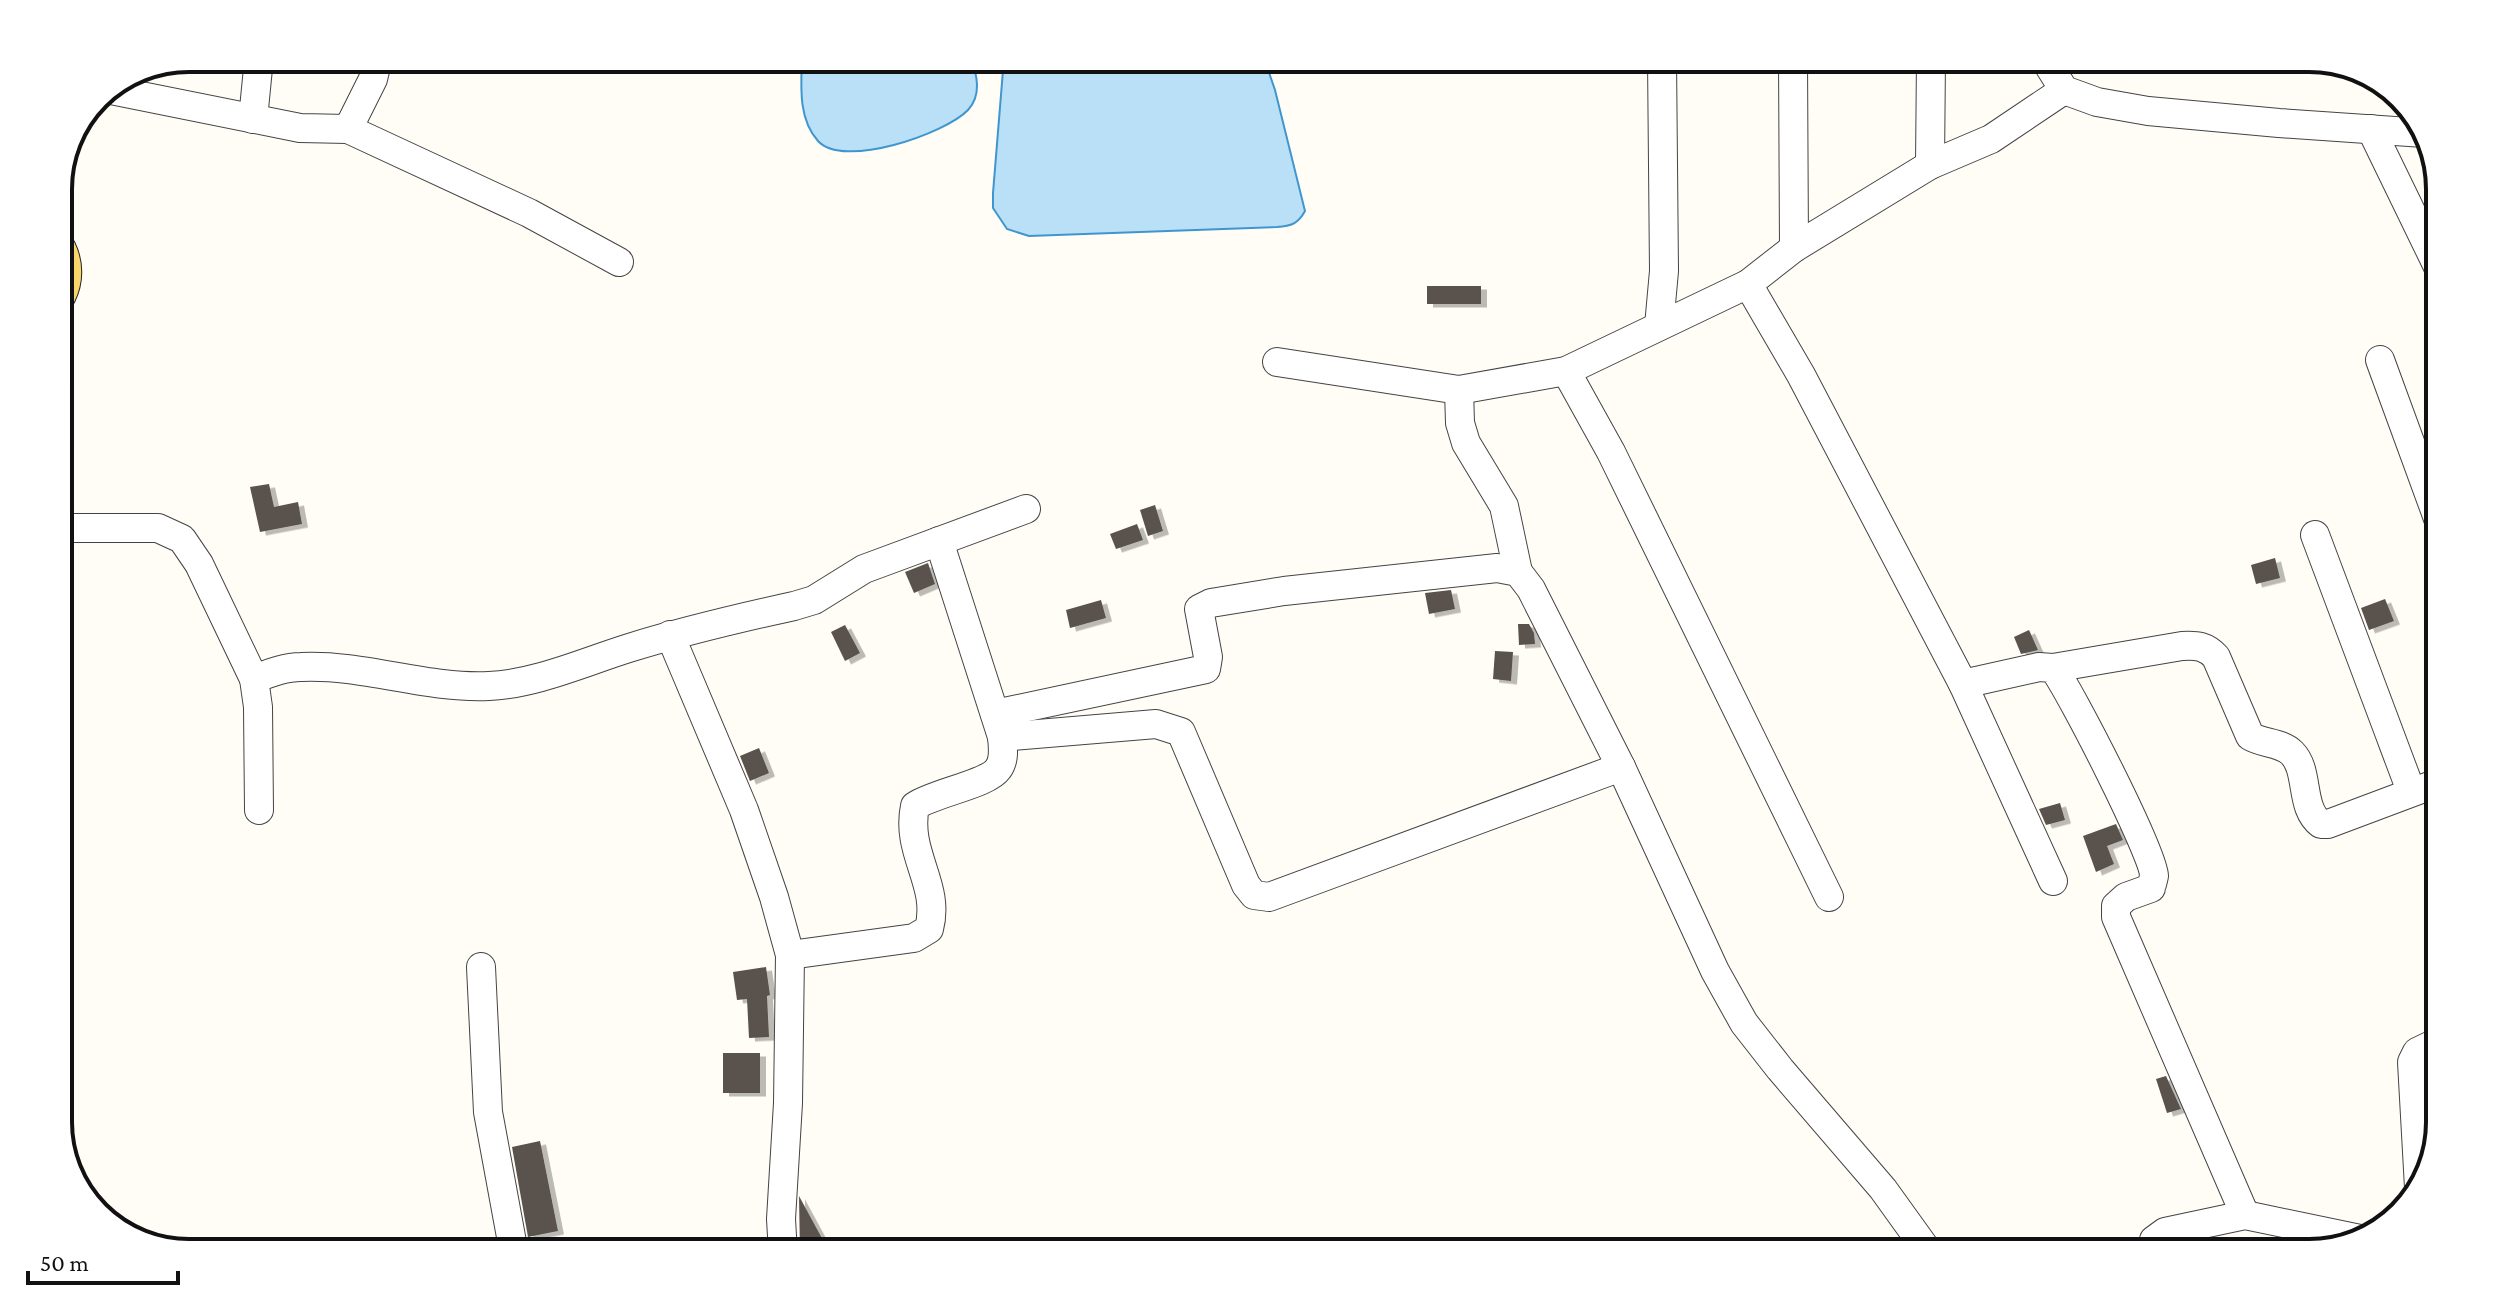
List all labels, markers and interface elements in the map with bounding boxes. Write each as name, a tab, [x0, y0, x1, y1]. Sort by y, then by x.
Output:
scale bar	[28, 1235, 178, 1285]
text: 50 m	[40, 1249, 89, 1276]

